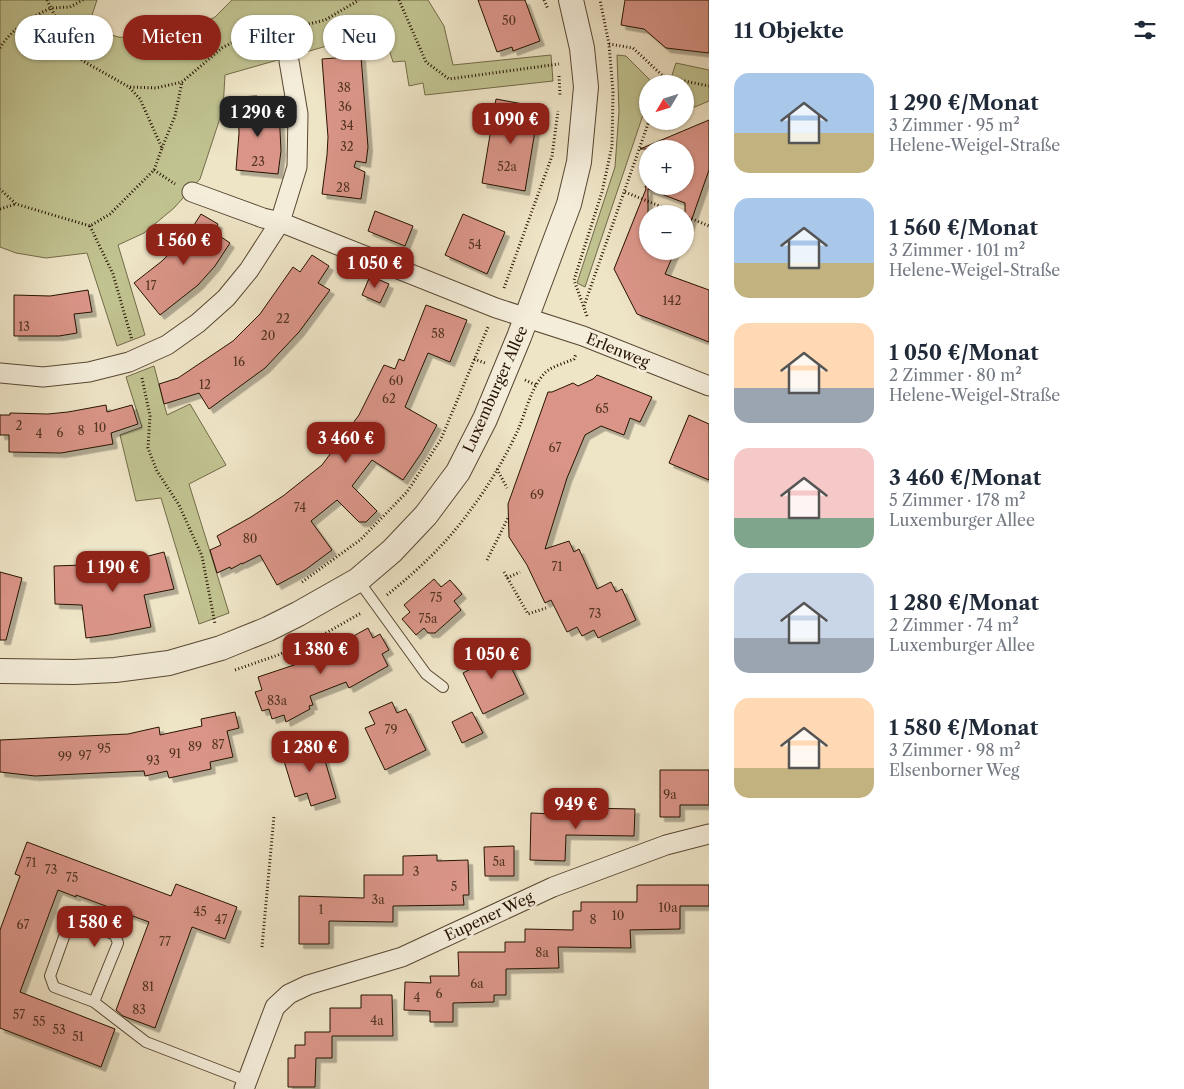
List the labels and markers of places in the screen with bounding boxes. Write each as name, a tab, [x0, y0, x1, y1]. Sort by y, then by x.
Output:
pin: 1 290 €	[212, 96, 304, 138]
pin: 1 090 €	[465, 102, 557, 145]
pin: 1 560 €	[138, 224, 230, 266]
pin: 1 050 €	[329, 246, 421, 289]
pin: 3 460 €	[300, 422, 392, 464]
pin: 1 190 €	[67, 550, 159, 593]
pin: 1 380 €	[275, 632, 367, 675]
pin: 1 050 €	[446, 638, 538, 680]
pin: 1 280 €	[264, 730, 356, 773]
pin: 949 €	[541, 788, 611, 830]
pin: 1 580 €	[49, 906, 141, 948]

